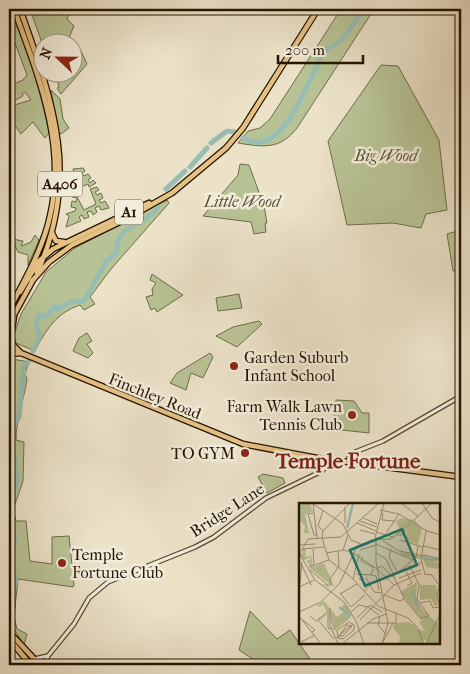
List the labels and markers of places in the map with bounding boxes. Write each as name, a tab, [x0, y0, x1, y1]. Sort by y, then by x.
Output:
place label: Garden Suburb Infant School	[244, 348, 348, 385]
marker: Garden Suburb Infant School	[228, 360, 240, 372]
place label: Farm Walk Lawn Tennis Club	[226, 397, 343, 434]
marker: Farm Walk Lawn Tennis Club	[346, 409, 358, 421]
place label: TO GYM	[171, 444, 235, 463]
marker: TO GYM	[239, 447, 251, 459]
place label: Temple Fortune Club	[72, 545, 163, 582]
marker: Temple Fortune Club	[56, 557, 68, 569]

